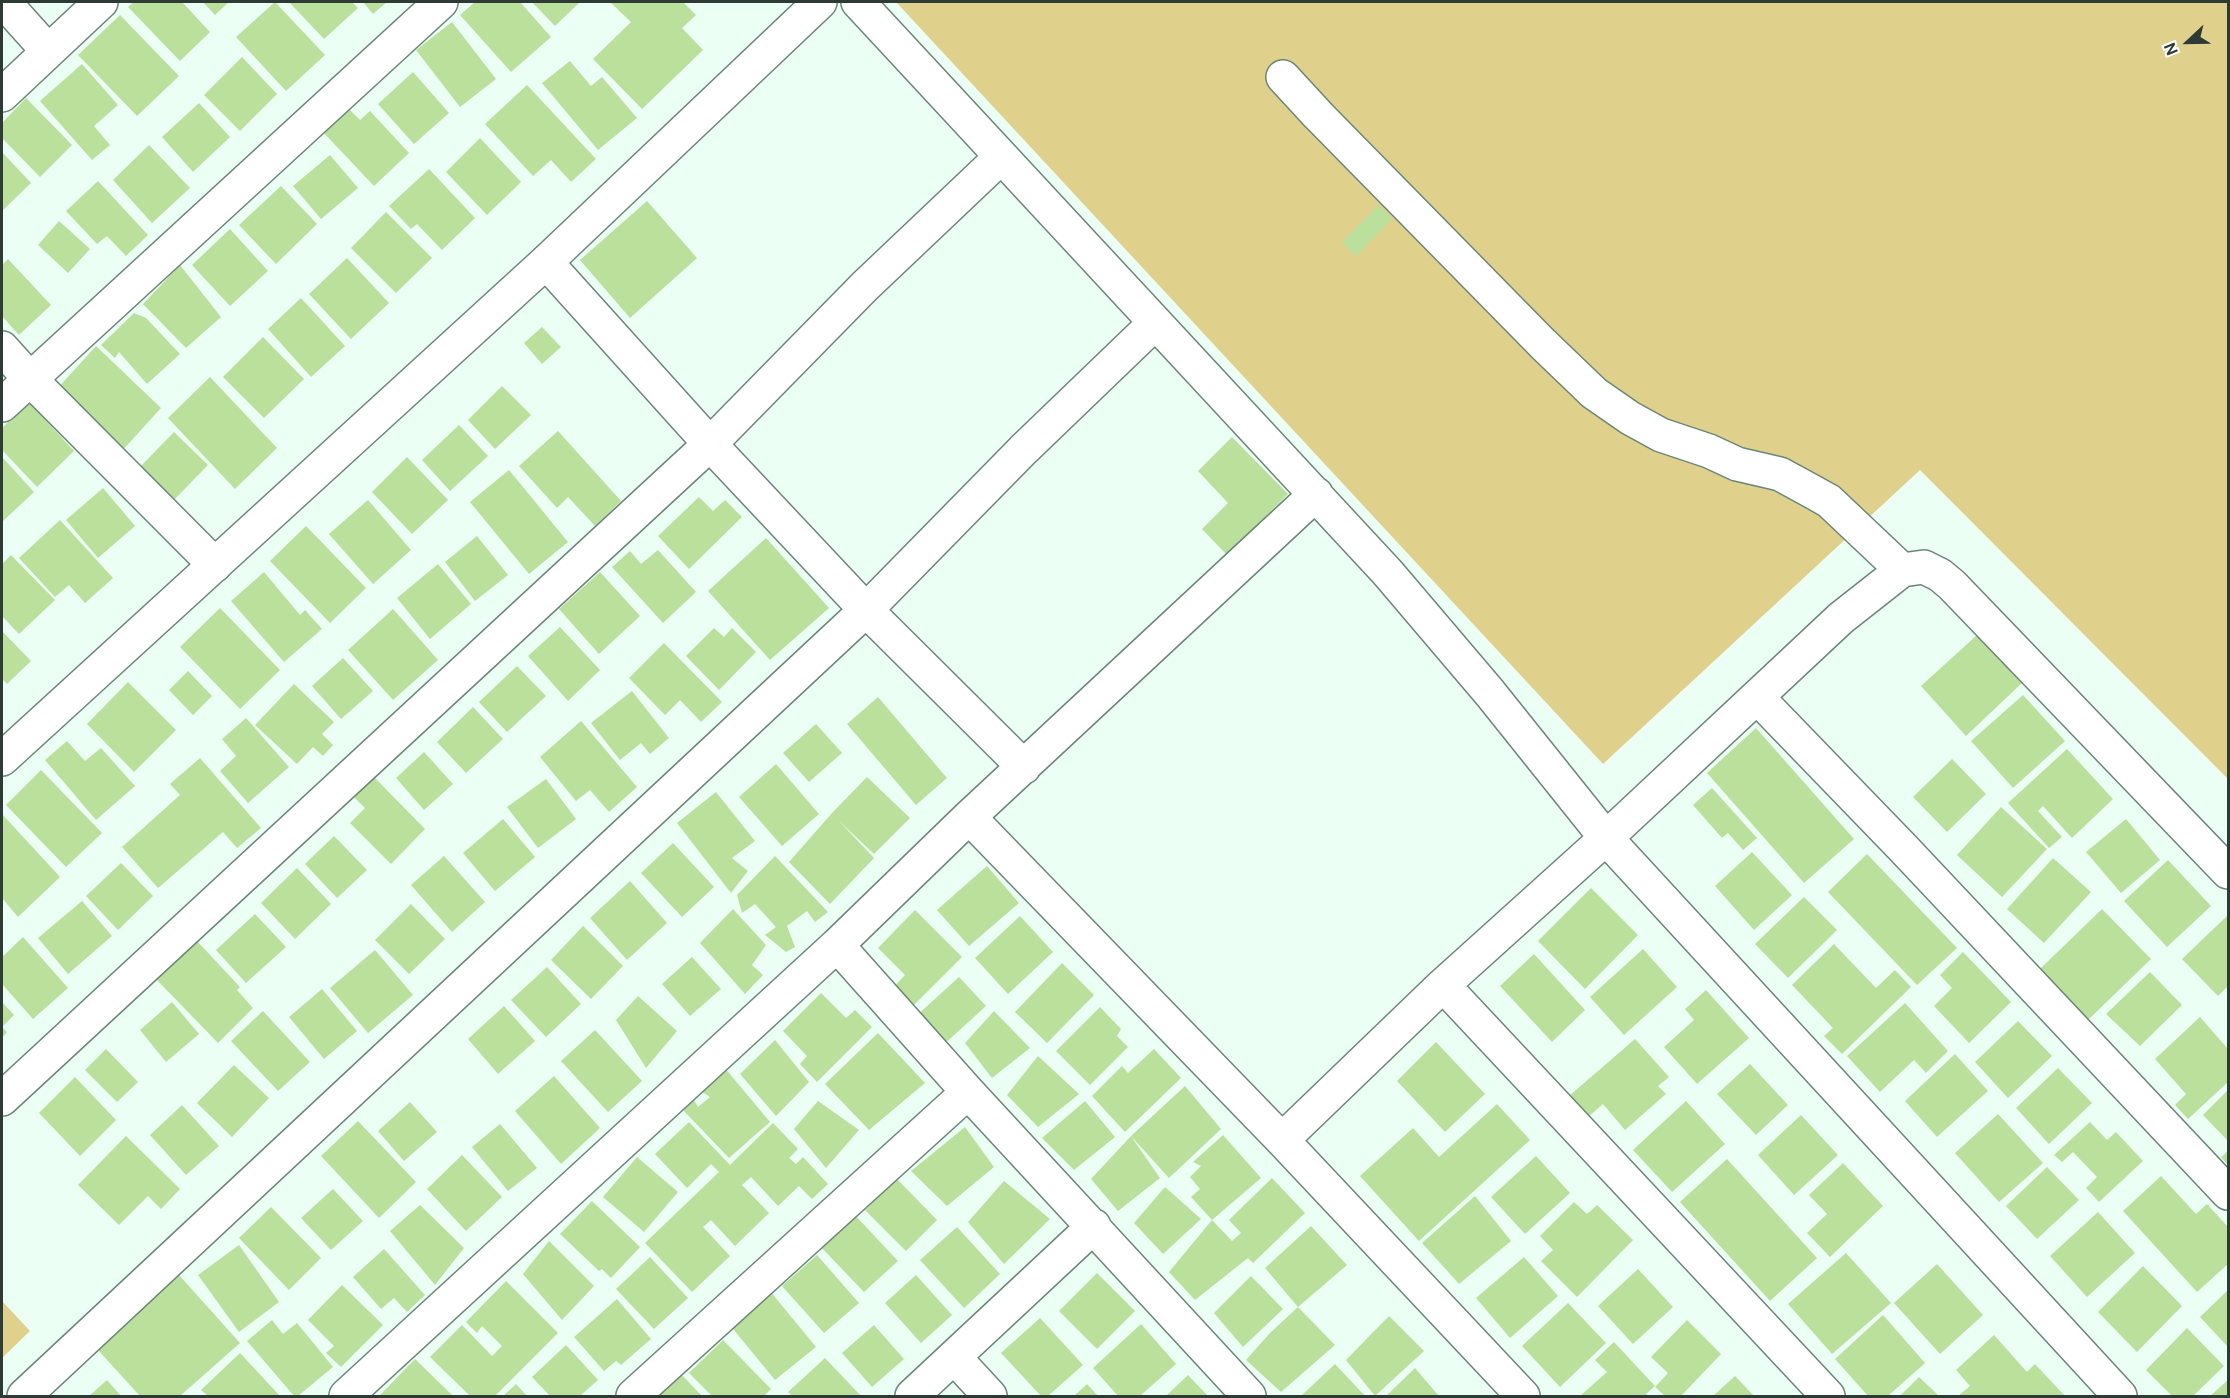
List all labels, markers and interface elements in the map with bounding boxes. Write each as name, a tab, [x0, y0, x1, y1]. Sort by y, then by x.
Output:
north arrow	[2158, 12, 2218, 72]
text: N	[2159, 40, 2183, 58]

